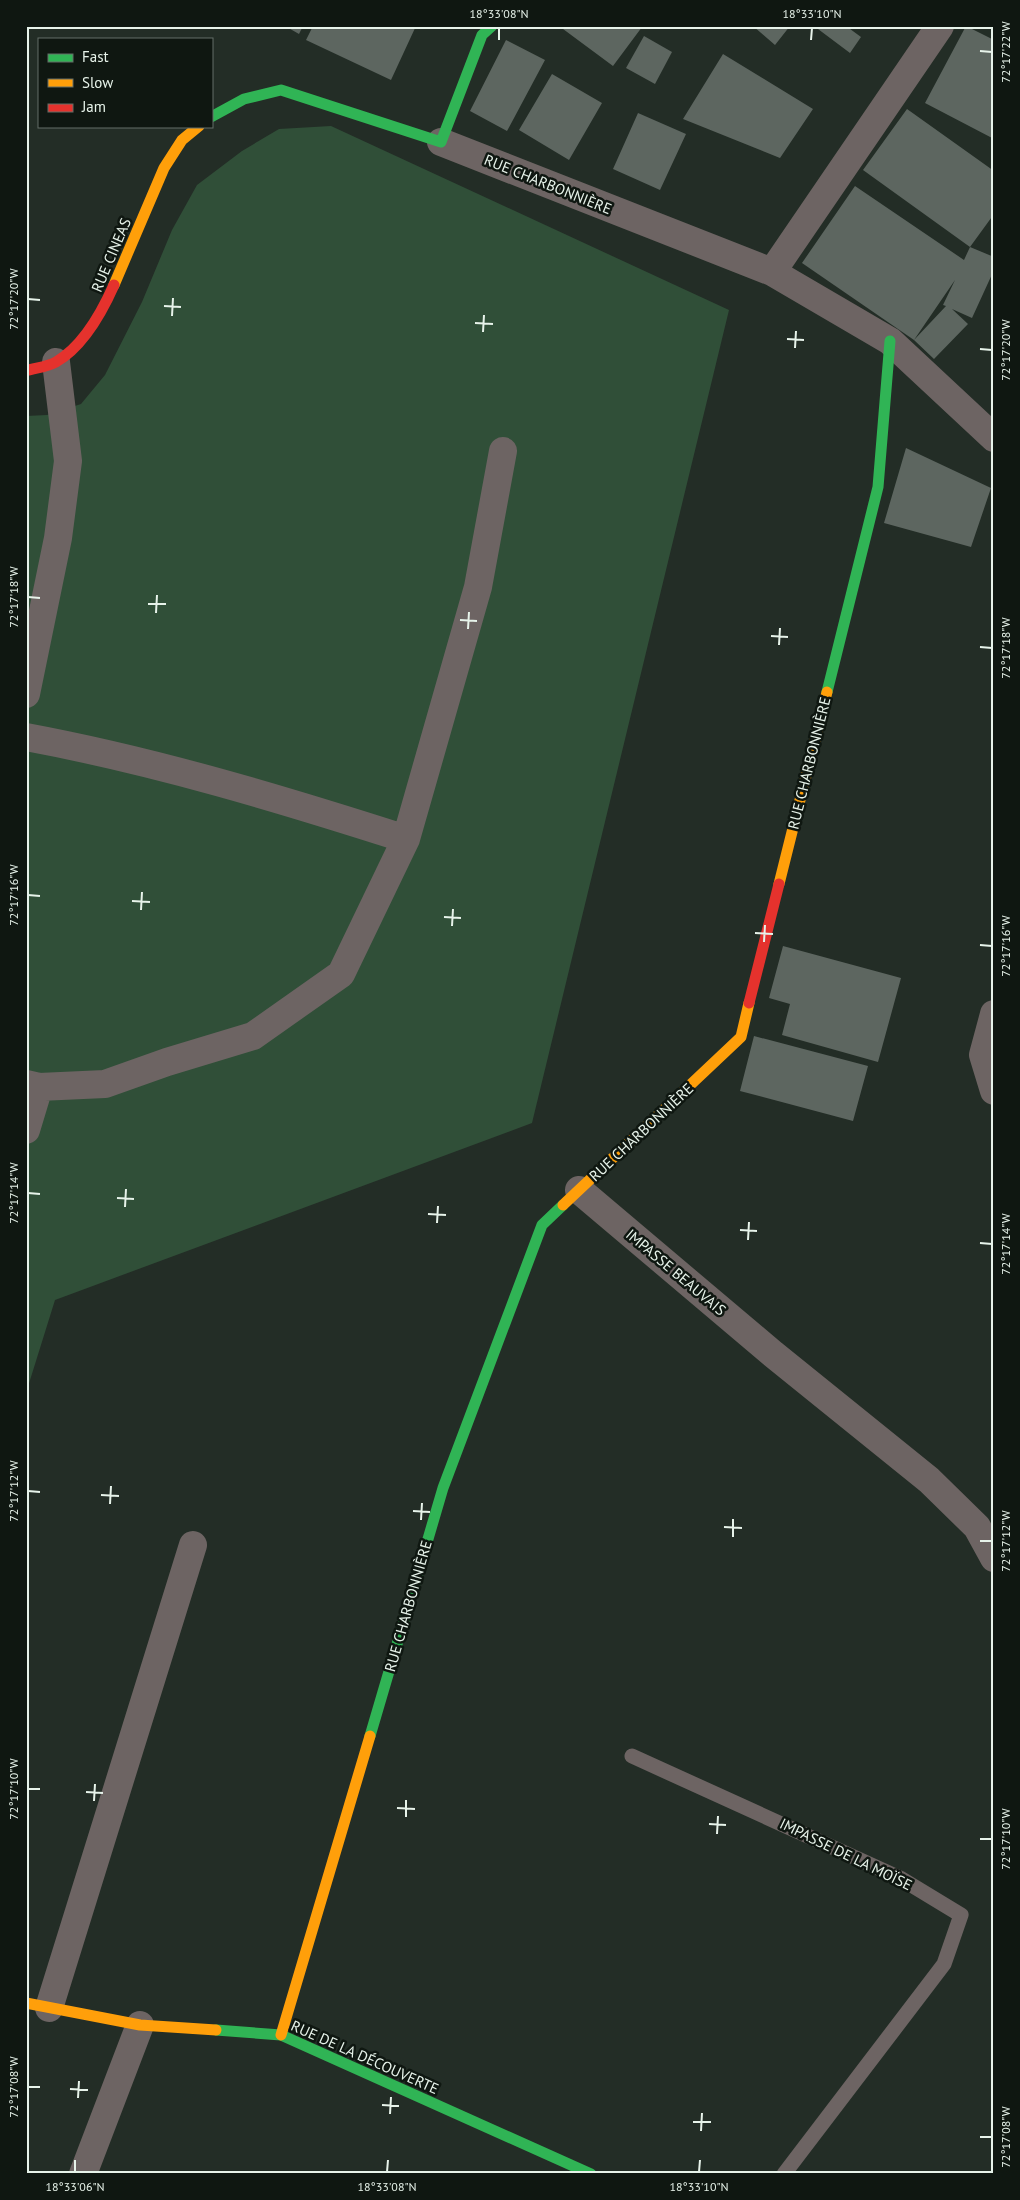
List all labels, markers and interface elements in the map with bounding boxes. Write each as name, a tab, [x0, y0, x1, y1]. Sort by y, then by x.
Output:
text: 18°33'08"N	[469, 6, 529, 21]
text: 18°33'10"N	[782, 6, 842, 21]
text: 72°17'22"W	[998, 21, 1013, 83]
legend	[38, 38, 212, 128]
text: Fast	[82, 47, 109, 66]
text: Slow	[82, 73, 113, 92]
text: Jam	[81, 97, 106, 116]
street label: RUE CHARBONNIÈRE	[482, 150, 614, 218]
street label: RUE CINEAS	[87, 215, 135, 295]
text: 72°17'20"W	[6, 268, 21, 330]
text: 72°17'20"W	[998, 319, 1013, 381]
text: 72°17'18"W	[6, 566, 21, 628]
text: 72°17'18"W	[998, 617, 1013, 679]
street label: RUE CHARBONNIÈRE	[783, 695, 835, 831]
text: 72°17'16"W	[6, 864, 21, 926]
text: 72°17'16"W	[998, 915, 1013, 977]
street label: RUE CHARBONNIÈRE	[585, 1079, 697, 1185]
text: 72°17'14"W	[6, 1162, 21, 1224]
text: 72°17'14"W	[998, 1213, 1013, 1275]
street label: IMPASSE BEAUVAIS	[622, 1225, 730, 1319]
text: 72°17'12"W	[6, 1460, 21, 1522]
text: 72°17'12"W	[998, 1510, 1013, 1572]
street label: RUE CHARBONNIÈRE	[380, 1538, 436, 1674]
text: 72°17'10"W	[6, 1758, 21, 1820]
text: 72°17'10"W	[998, 1808, 1013, 1870]
street label: IMPASSE DE LA MOÏSE	[777, 1814, 915, 1894]
street label: RUE DE LA DÉCOUVERTE	[288, 2016, 442, 2098]
text: 72°17'08"W	[6, 2056, 21, 2118]
text: 72°17'08"W	[998, 2106, 1013, 2168]
text: 18°33'06"N	[45, 2179, 105, 2194]
text: 18°33'08"N	[357, 2179, 417, 2194]
text: 18°33'10"N	[669, 2179, 729, 2194]

